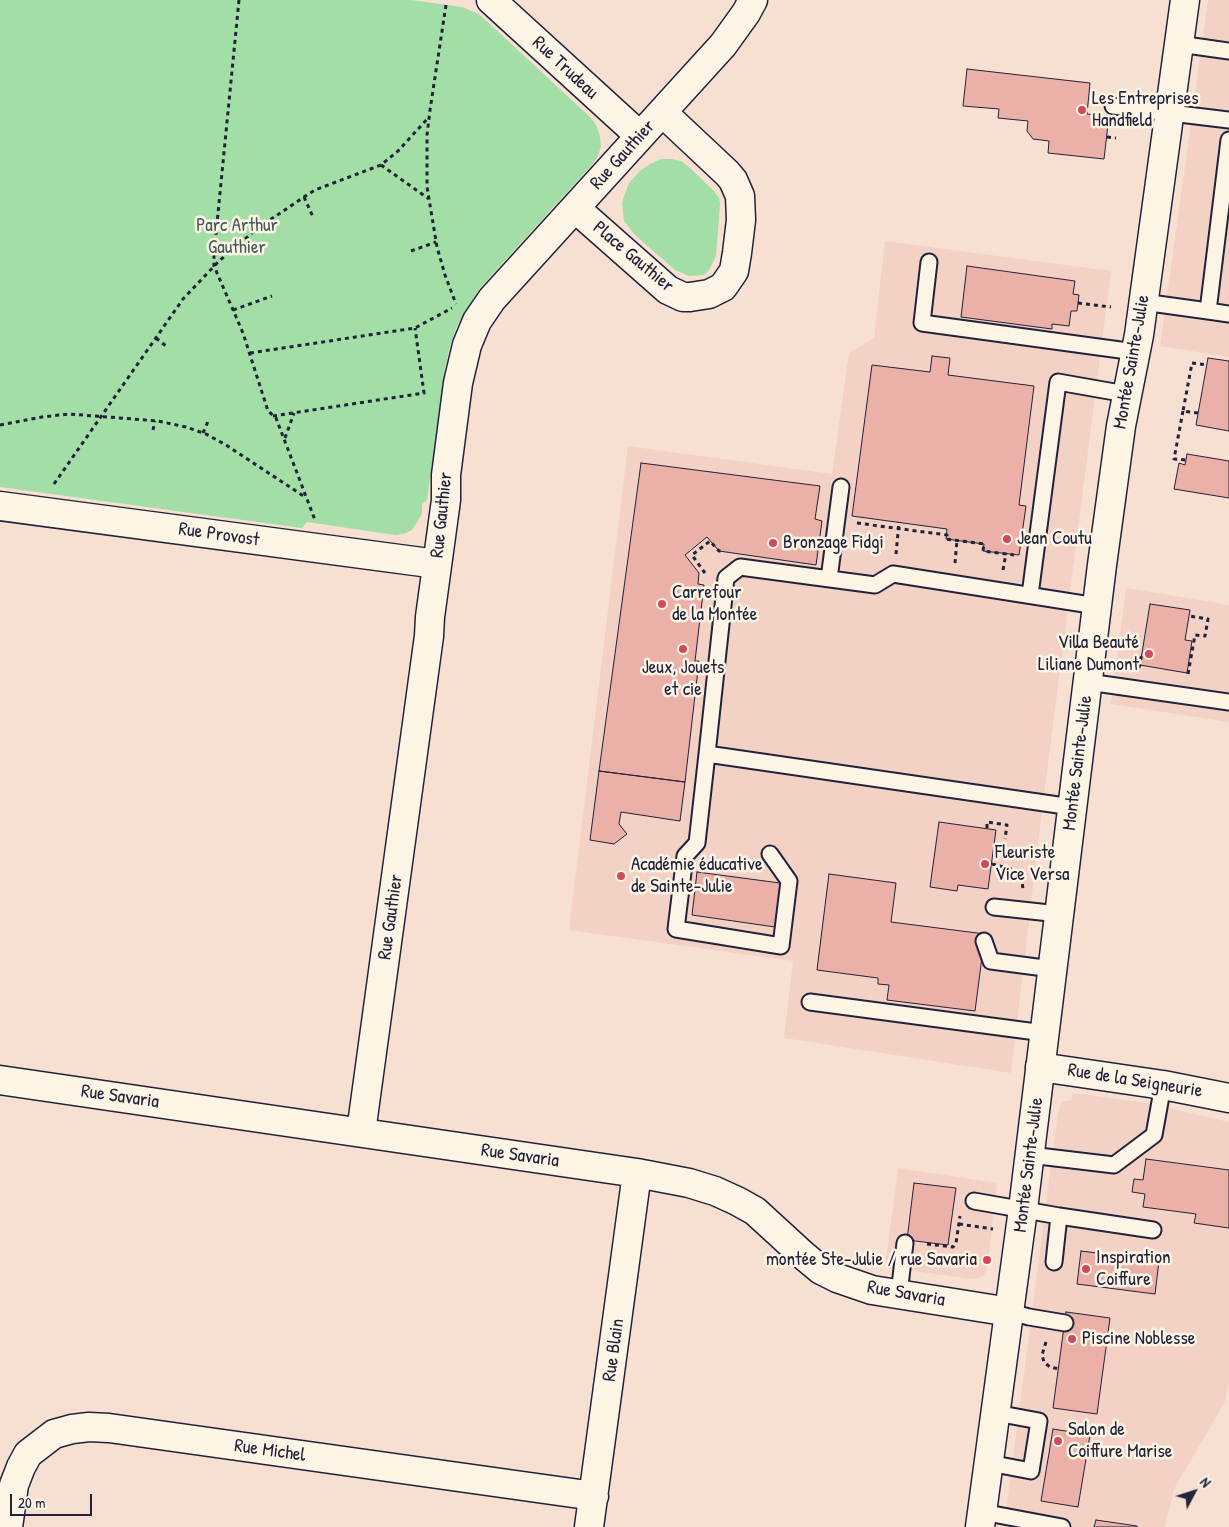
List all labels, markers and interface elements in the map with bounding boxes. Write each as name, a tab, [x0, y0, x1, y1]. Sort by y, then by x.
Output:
street label: Rue Trudeau	[527, 32, 603, 104]
place label: Les Entreprises Handfield	[1092, 88, 1199, 132]
marker: Les Entreprises Handfield	[1076, 104, 1088, 116]
street label: Rue Gauthier	[586, 115, 660, 195]
park label: Parc Arthur Gauthier	[196, 215, 278, 259]
street label: Place Gauthier	[588, 217, 678, 297]
street label: Montée Sainte-Julie	[1109, 293, 1155, 431]
street label: Rue Gauthier	[426, 471, 458, 559]
street label: Rue Provost	[177, 518, 261, 552]
place label: Jean Coutu	[1017, 528, 1092, 550]
place label: Bronzage Fidgi	[783, 532, 884, 554]
marker: Jean Coutu	[1001, 533, 1013, 545]
marker: Bronzage Fidgi	[767, 537, 779, 549]
place label: Carrefour de la Montée	[672, 582, 757, 626]
marker: Carrefour de la Montée	[656, 598, 668, 610]
place label: Villa Beauté Liliane Dumont	[1038, 632, 1139, 676]
marker: Jeux, Jouets et cie	[677, 643, 689, 655]
marker: Villa Beauté Liliane Dumont	[1143, 648, 1155, 660]
place label: Jeux, Jouets et cie	[642, 657, 724, 701]
street label: Montée Sainte-Julie	[1058, 694, 1098, 832]
place label: Fleuriste Vice Versa	[995, 842, 1070, 886]
place label: Académie éducative de Sainte-Julie	[631, 854, 763, 898]
marker: Fleuriste Vice Versa	[979, 858, 991, 870]
marker: Académie éducative de Sainte-Julie	[615, 870, 627, 882]
street label: Rue Gauthier	[374, 873, 408, 961]
street label: Rue de la Seigneurie	[1066, 1059, 1204, 1103]
street label: Rue Savaria	[80, 1080, 160, 1114]
street label: Montée Sainte-Julie	[1009, 1096, 1049, 1234]
street label: Rue Savaria	[480, 1139, 560, 1173]
place label: Inspiration Coiffure	[1096, 1247, 1171, 1291]
place label: montée Ste-Julie / rue Savaria	[766, 1249, 977, 1271]
marker: montée Ste-Julie / rue Savaria	[981, 1254, 993, 1266]
marker: Inspiration Coiffure	[1080, 1263, 1092, 1275]
street label: Rue Savaria	[865, 1276, 947, 1312]
street label: Rue Blain	[598, 1317, 630, 1383]
place label: Piscine Noblesse	[1082, 1328, 1195, 1350]
marker: Piscine Noblesse	[1066, 1333, 1078, 1345]
place label: Salon de Coiffure Marise	[1068, 1419, 1172, 1463]
street label: Rue Michel	[233, 1435, 307, 1467]
marker: Salon de Coiffure Marise	[1052, 1435, 1064, 1447]
north arrow	[1169, 1467, 1219, 1517]
text: N	[1196, 1473, 1216, 1491]
scale bar	[12, 1484, 95, 1516]
text: 20 m	[18, 1492, 45, 1513]

